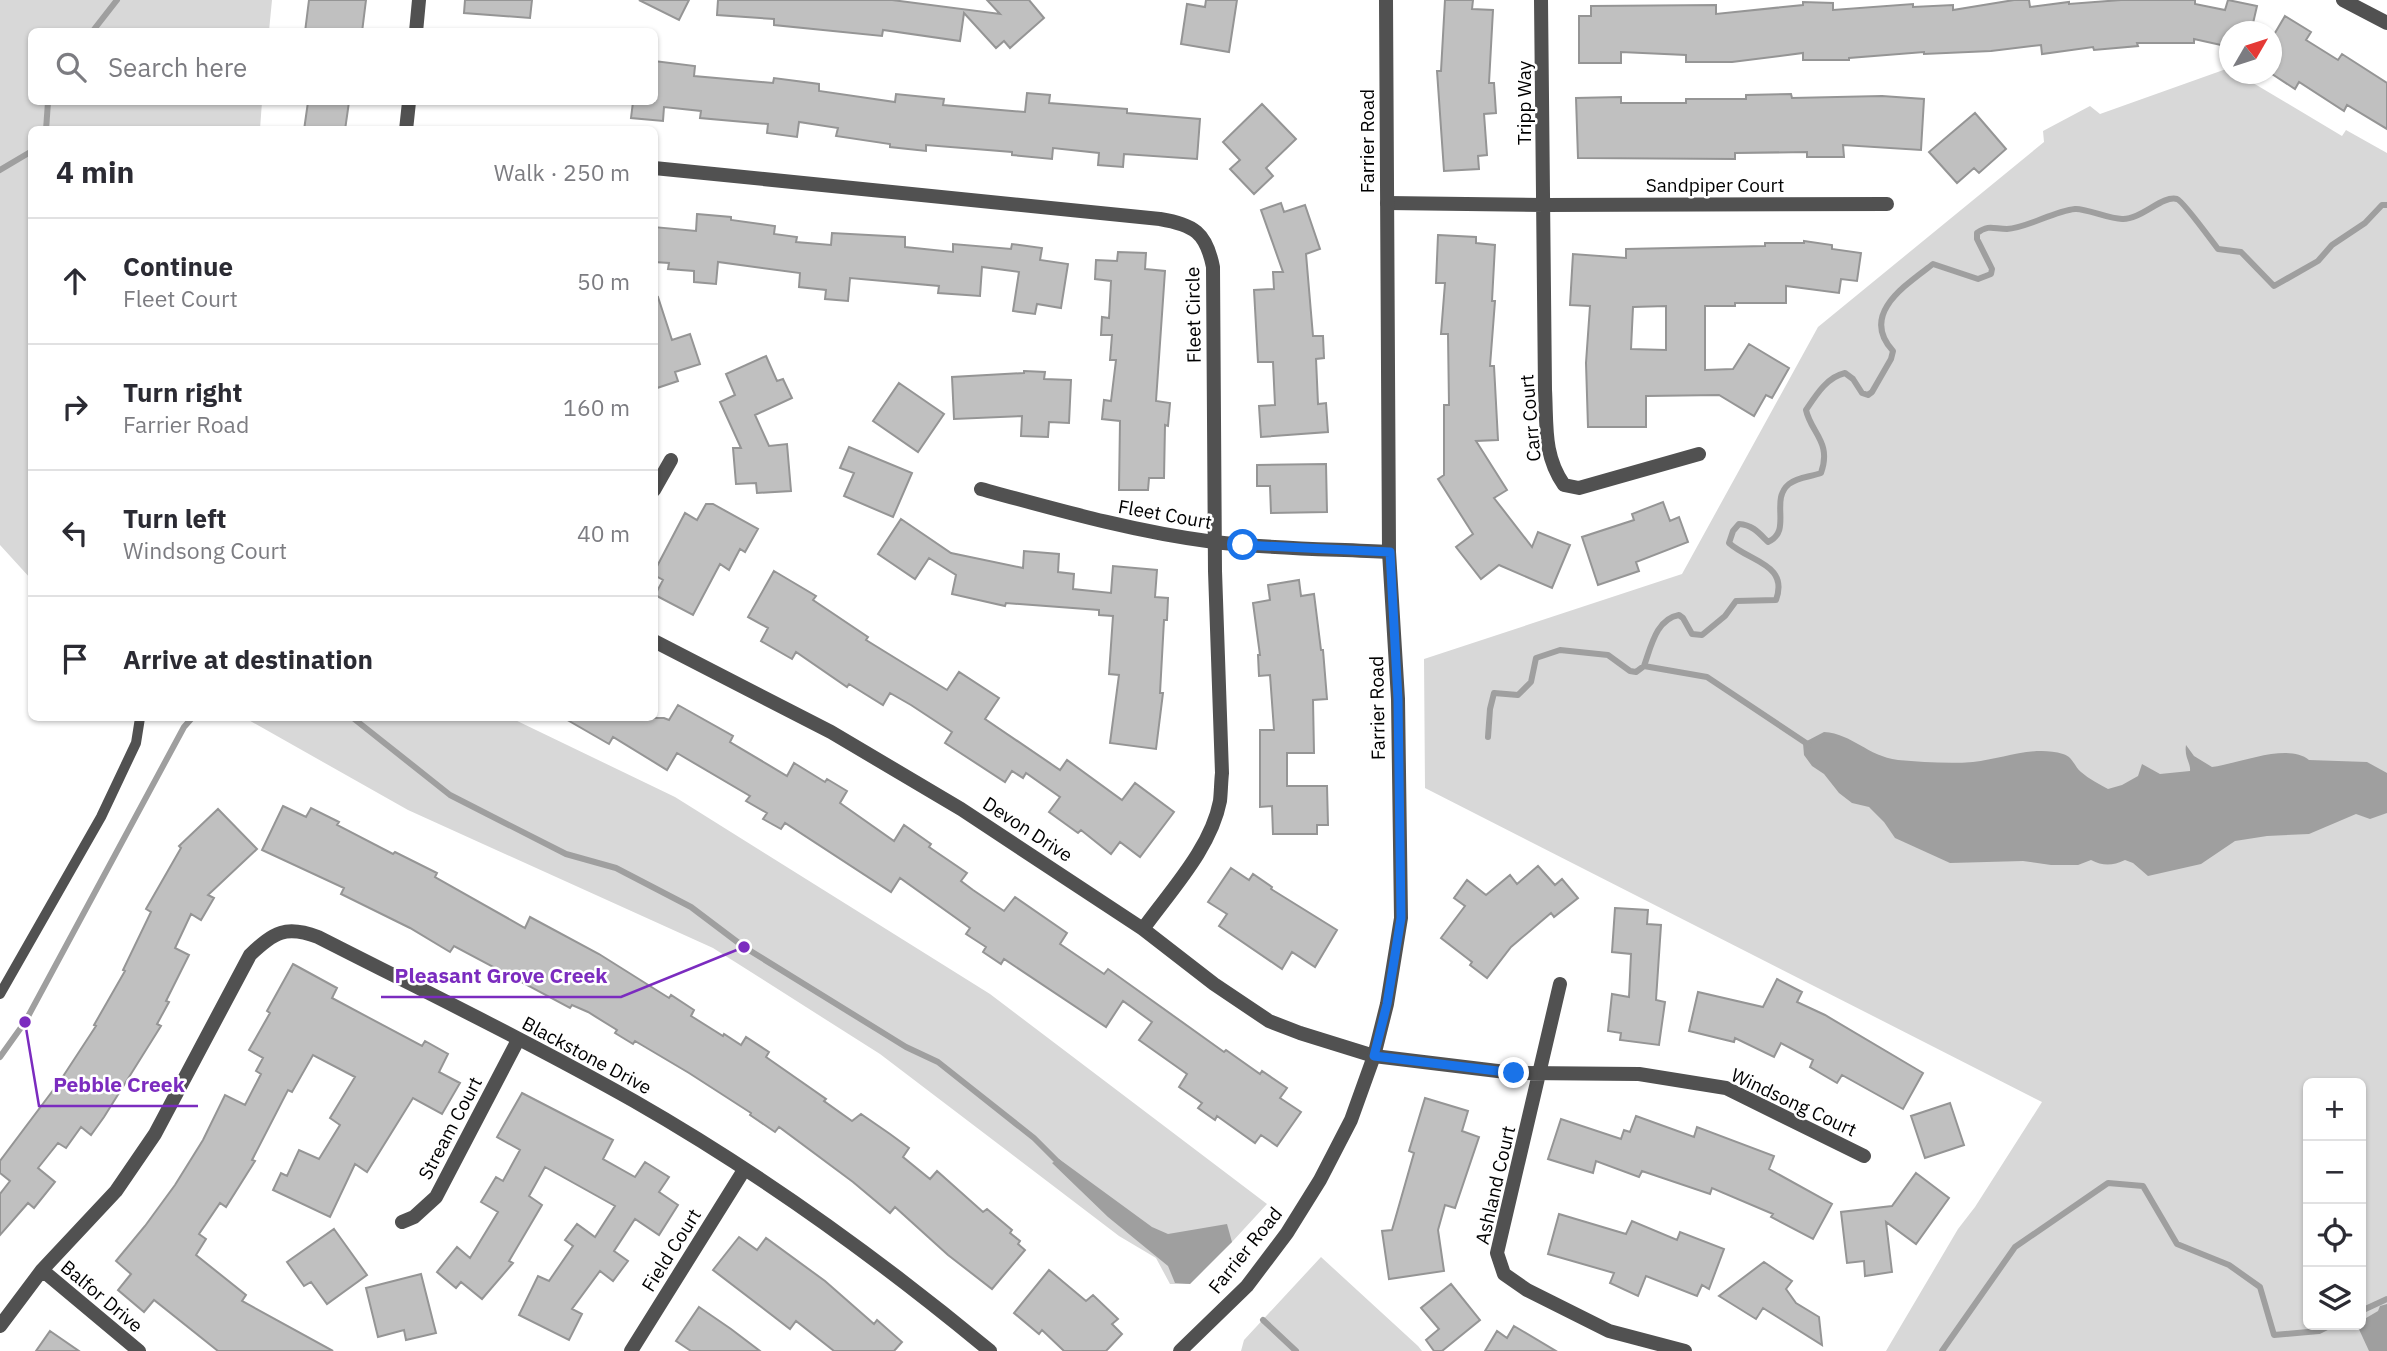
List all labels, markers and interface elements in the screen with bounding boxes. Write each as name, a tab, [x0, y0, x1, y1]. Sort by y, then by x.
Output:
north arrow	[2219, 21, 2282, 84]
search box	[28, 28, 658, 105]
icon: search	[52, 48, 90, 86]
text: Search here	[108, 50, 247, 84]
street label: Tripp Way	[1512, 60, 1536, 145]
street label: Farrier Road	[1355, 89, 1379, 193]
text: 4 min	[56, 152, 134, 191]
text: Walk · 250 m	[494, 157, 630, 187]
street label: Sandpiper Court	[1646, 173, 1784, 197]
text: Continue	[123, 249, 233, 283]
icon: ahead	[56, 262, 94, 300]
text: 50 m	[577, 266, 630, 296]
street label: Fleet Circle	[1180, 267, 1206, 363]
text: Fleet Court	[123, 283, 238, 313]
street label: Carr Court	[1514, 373, 1546, 463]
text: Turn right	[123, 375, 242, 409]
icon: right	[56, 388, 94, 426]
text: 160 m	[563, 392, 630, 422]
text: Farrier Road	[123, 409, 249, 439]
street label: Fleet Court	[1116, 494, 1214, 534]
text: Turn left	[123, 501, 226, 535]
icon: left	[56, 514, 94, 552]
text: 40 m	[577, 518, 630, 548]
route start	[1227, 529, 1258, 560]
text: Windsong Court	[123, 535, 287, 565]
icon: arrive	[56, 640, 94, 678]
text: Arrive at destination	[123, 642, 373, 676]
street label: Farrier Road	[1364, 656, 1390, 760]
street label: Devon Drive	[979, 791, 1077, 867]
callout: Pleasant Grove Creek	[381, 955, 621, 997]
text: Pleasant Grove Creek	[395, 961, 608, 989]
street label: Blackstone Drive	[518, 1011, 656, 1099]
route end	[1498, 1057, 1529, 1088]
street label: Windsong Court	[1727, 1062, 1861, 1142]
callout: Pebble Creek	[39, 1064, 198, 1106]
text: Pebble Creek	[53, 1070, 186, 1098]
street label: Stream Court	[413, 1072, 487, 1184]
map controls	[2303, 1078, 2366, 1330]
button: +	[2303, 1078, 2366, 1141]
street label: Ashland Court	[1470, 1123, 1520, 1247]
button: −	[2303, 1141, 2366, 1204]
street label: Farrier Road	[1203, 1202, 1287, 1298]
street label: Field Court	[636, 1204, 706, 1296]
button: locate	[2303, 1204, 2366, 1267]
street label: Balfor Drive	[56, 1255, 148, 1337]
button: layers	[2303, 1267, 2366, 1330]

